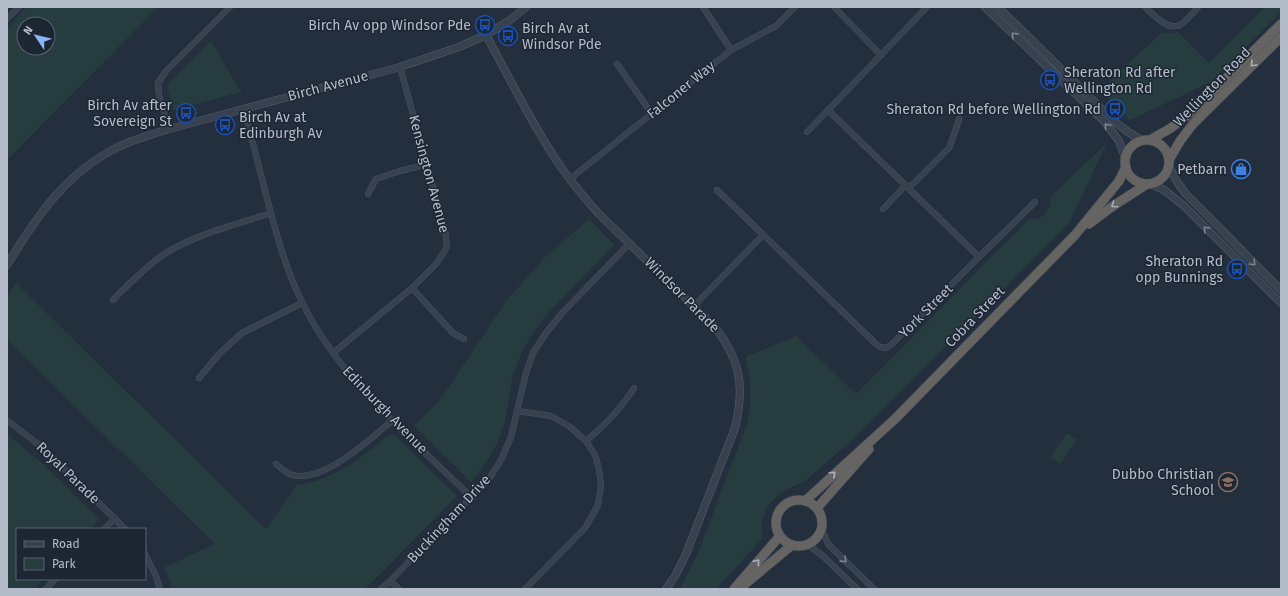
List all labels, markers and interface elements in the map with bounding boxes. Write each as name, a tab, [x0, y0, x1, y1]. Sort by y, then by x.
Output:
bus stop icon: Birch Av opp Windsor Pde	[474, 14, 496, 36]
north arrow	[16, 16, 56, 56]
place label: Birch Av opp Windsor Pde	[308, 17, 471, 34]
place label: Birch Av at Windsor Pde	[522, 20, 602, 53]
text: N	[21, 24, 36, 37]
bus stop icon: Birch Av at Windsor Pde	[497, 25, 519, 47]
one-way arrow	[1011, 32, 1019, 40]
street label: Wellington Road	[1170, 44, 1254, 130]
street label: Falconer Way	[644, 57, 718, 123]
one-way arrow	[1250, 59, 1258, 67]
place label: Sheraton Rd after Wellington Rd	[1064, 64, 1176, 97]
street label: Birch Avenue	[286, 67, 370, 105]
bus stop icon: Sheraton Rd after Wellington Rd	[1039, 69, 1061, 91]
place label: Birch Av after Sovereign St	[87, 97, 173, 130]
bus stop icon: Sheraton Rd before Wellington Rd	[1104, 98, 1126, 120]
place label: Sheraton Rd before Wellington Rd	[886, 101, 1101, 118]
bus stop icon: Birch Av after Sovereign St	[175, 102, 197, 124]
place label: Birch Av at Edinburgh Av	[239, 109, 323, 142]
street label: Kensington Avenue	[405, 113, 453, 235]
bus stop icon: Birch Av at Edinburgh Av	[214, 114, 236, 136]
one-way arrow	[1105, 123, 1112, 131]
shop icon: Petbarn	[1230, 158, 1252, 180]
place label: Petbarn	[1177, 161, 1227, 178]
one-way arrow	[1111, 200, 1118, 208]
one-way arrow	[1204, 226, 1211, 234]
place label: Sheraton Rd opp Bunnings	[1136, 253, 1223, 286]
street label: Windsor Parade	[641, 254, 723, 336]
bus stop icon: Sheraton Rd opp Bunnings	[1226, 258, 1248, 280]
one-way arrow	[1248, 258, 1256, 265]
street label: York Street	[895, 280, 957, 342]
street label: Cobra Street	[942, 282, 1009, 351]
street label: Edinburgh Avenue	[339, 363, 431, 457]
street label: Royal Parade	[33, 438, 103, 508]
place label: Dubbo Christian School	[1112, 466, 1214, 499]
street label: Buckingham Drive	[404, 471, 494, 567]
school or university icon: Dubbo Christian School	[1217, 471, 1239, 493]
one-way arrow	[829, 472, 836, 479]
legend	[16, 528, 146, 580]
text: Road	[52, 537, 80, 551]
one-way arrow	[839, 555, 847, 563]
text: Park	[52, 557, 76, 571]
one-way arrow	[753, 560, 760, 567]

